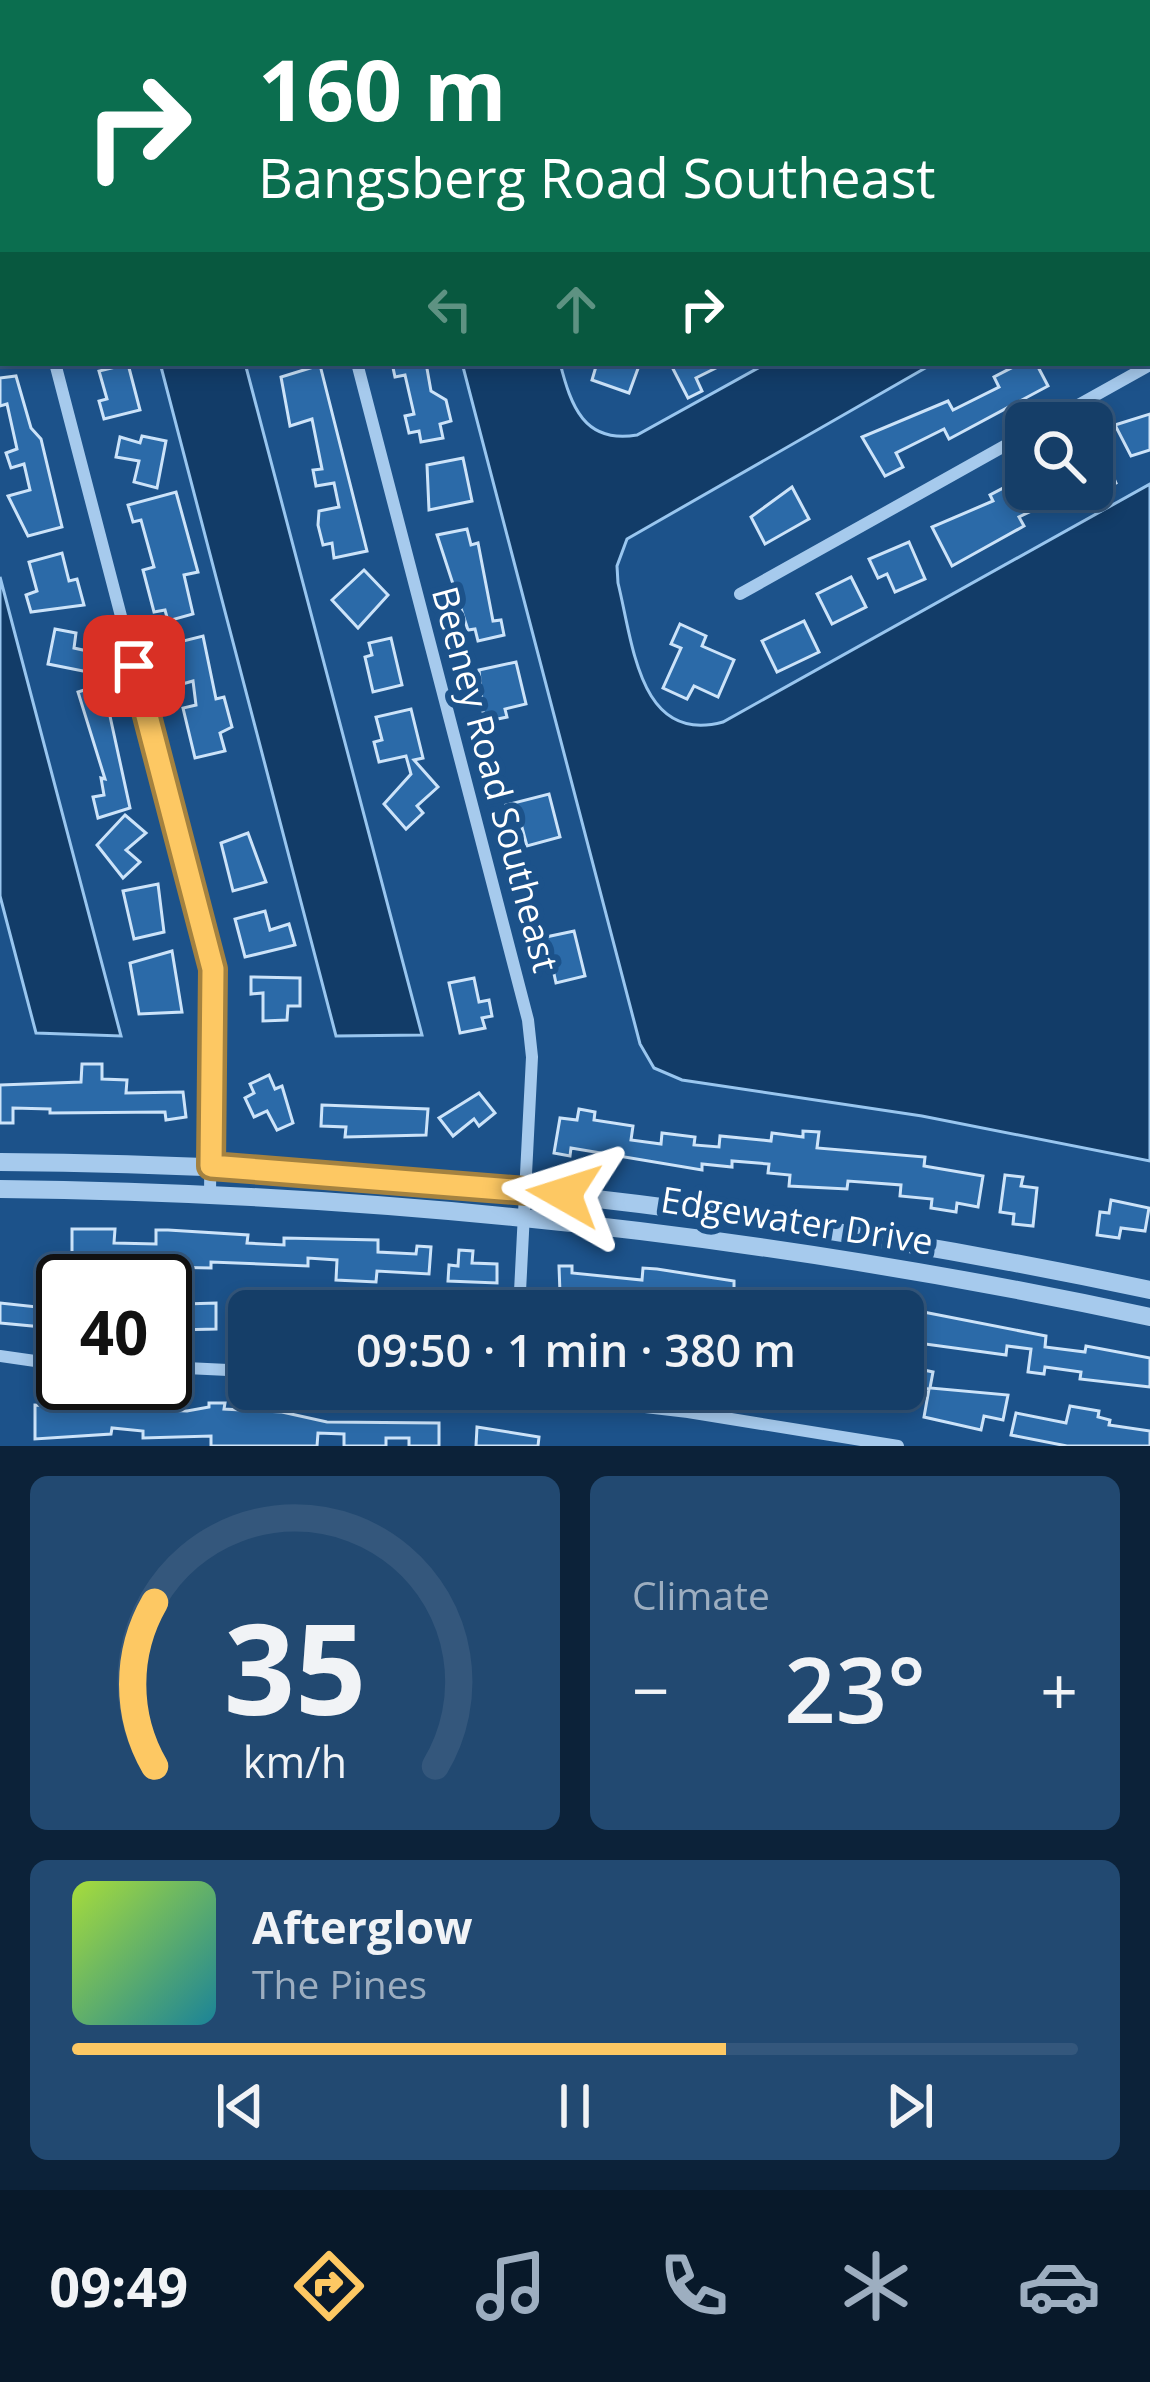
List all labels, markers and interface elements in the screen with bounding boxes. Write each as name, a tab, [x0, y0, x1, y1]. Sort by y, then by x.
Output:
text: 160 m	[258, 31, 506, 146]
icon: right	[60, 48, 216, 204]
text: Bangsberg Road Southeast	[258, 140, 936, 214]
icon: left	[417, 276, 483, 342]
icon: ahead	[543, 276, 609, 342]
icon: right	[669, 276, 735, 342]
map controls	[1005, 402, 1113, 510]
button: search	[1005, 402, 1113, 510]
street label: Beeney Road Southeast	[421, 581, 571, 977]
pin	[83, 615, 185, 717]
icon: arrive	[101, 633, 167, 699]
position arrow	[501, 1131, 627, 1257]
street label: Edgewater Drive	[657, 1174, 937, 1266]
speed limit sign: 40	[36, 1254, 192, 1410]
text: 09:50 · 1 min · 380 m	[356, 1319, 796, 1380]
text: Climate	[632, 1568, 770, 1621]
text: 35	[224, 1582, 366, 1752]
text: 23°	[784, 1627, 926, 1749]
text: −	[632, 1644, 670, 1734]
text: +	[1040, 1644, 1078, 1734]
text: km/h	[243, 1732, 347, 1791]
text: Afterglow	[252, 1896, 473, 1957]
text: The Pines	[252, 1957, 427, 2010]
icon: previous	[207, 2073, 273, 2139]
icon: pause	[542, 2073, 608, 2139]
icon: next	[877, 2073, 943, 2139]
icon: directions	[287, 2244, 371, 2328]
icon: music	[469, 2244, 553, 2328]
icon: phone	[652, 2244, 736, 2328]
icon: climate	[834, 2244, 918, 2328]
icon: car	[1017, 2244, 1101, 2328]
text: 09:49	[49, 2249, 188, 2323]

